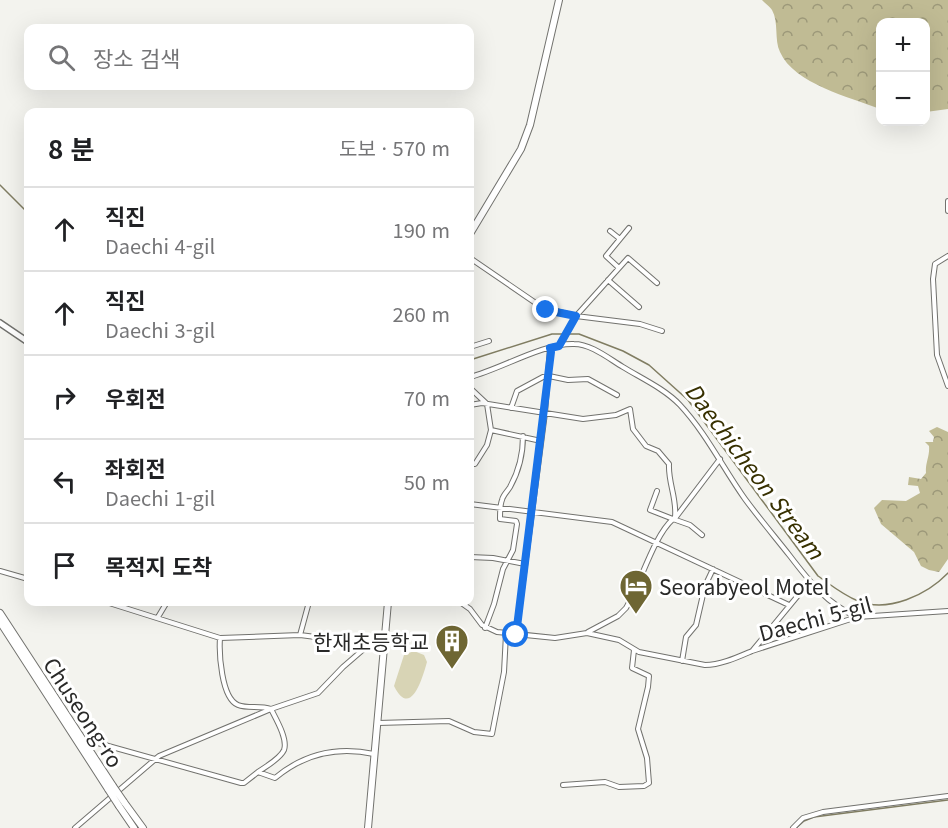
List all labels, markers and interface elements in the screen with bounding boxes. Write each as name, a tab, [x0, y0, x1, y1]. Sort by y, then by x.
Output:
map controls	[876, 18, 930, 126]
button: +	[876, 18, 930, 72]
search box	[24, 24, 474, 90]
icon: search	[45, 41, 78, 74]
text: 장소 검색	[93, 41, 180, 73]
button: −	[876, 72, 930, 126]
text: 8 분	[48, 129, 95, 166]
text: 도보 · 570 m	[339, 133, 450, 162]
text: 직진	[105, 199, 145, 231]
icon: ahead	[48, 213, 81, 246]
text: 190 m	[393, 215, 450, 244]
text: Daechi 4-gil	[105, 231, 215, 260]
text: 직진	[105, 283, 145, 315]
route end	[532, 296, 558, 322]
icon: ahead	[48, 297, 81, 330]
text: 260 m	[393, 299, 450, 328]
text: Daechi 3-gil	[105, 315, 215, 344]
water label: Daechicheon Stream	[679, 375, 833, 565]
icon: right	[48, 381, 81, 414]
text: 우회전	[105, 381, 166, 413]
text: 70 m	[404, 383, 450, 412]
text: 좌회전	[105, 451, 166, 483]
icon: left	[48, 465, 81, 498]
text: 50 m	[404, 467, 450, 496]
text: Daechi 1-gil	[105, 483, 215, 512]
icon: arrive	[48, 549, 81, 582]
text: 목적지 도착	[105, 549, 212, 581]
hotel icon: Seorabyeol Motel	[618, 568, 654, 615]
place label: Seorabyeol Motel	[659, 571, 830, 601]
street label: Daechi 5-gil	[755, 589, 875, 647]
route start	[502, 621, 528, 647]
building icon: 한재초등학교	[434, 623, 470, 670]
place label: 한재초등학교	[313, 626, 429, 656]
street label: Chuseong-ro	[37, 651, 131, 773]

